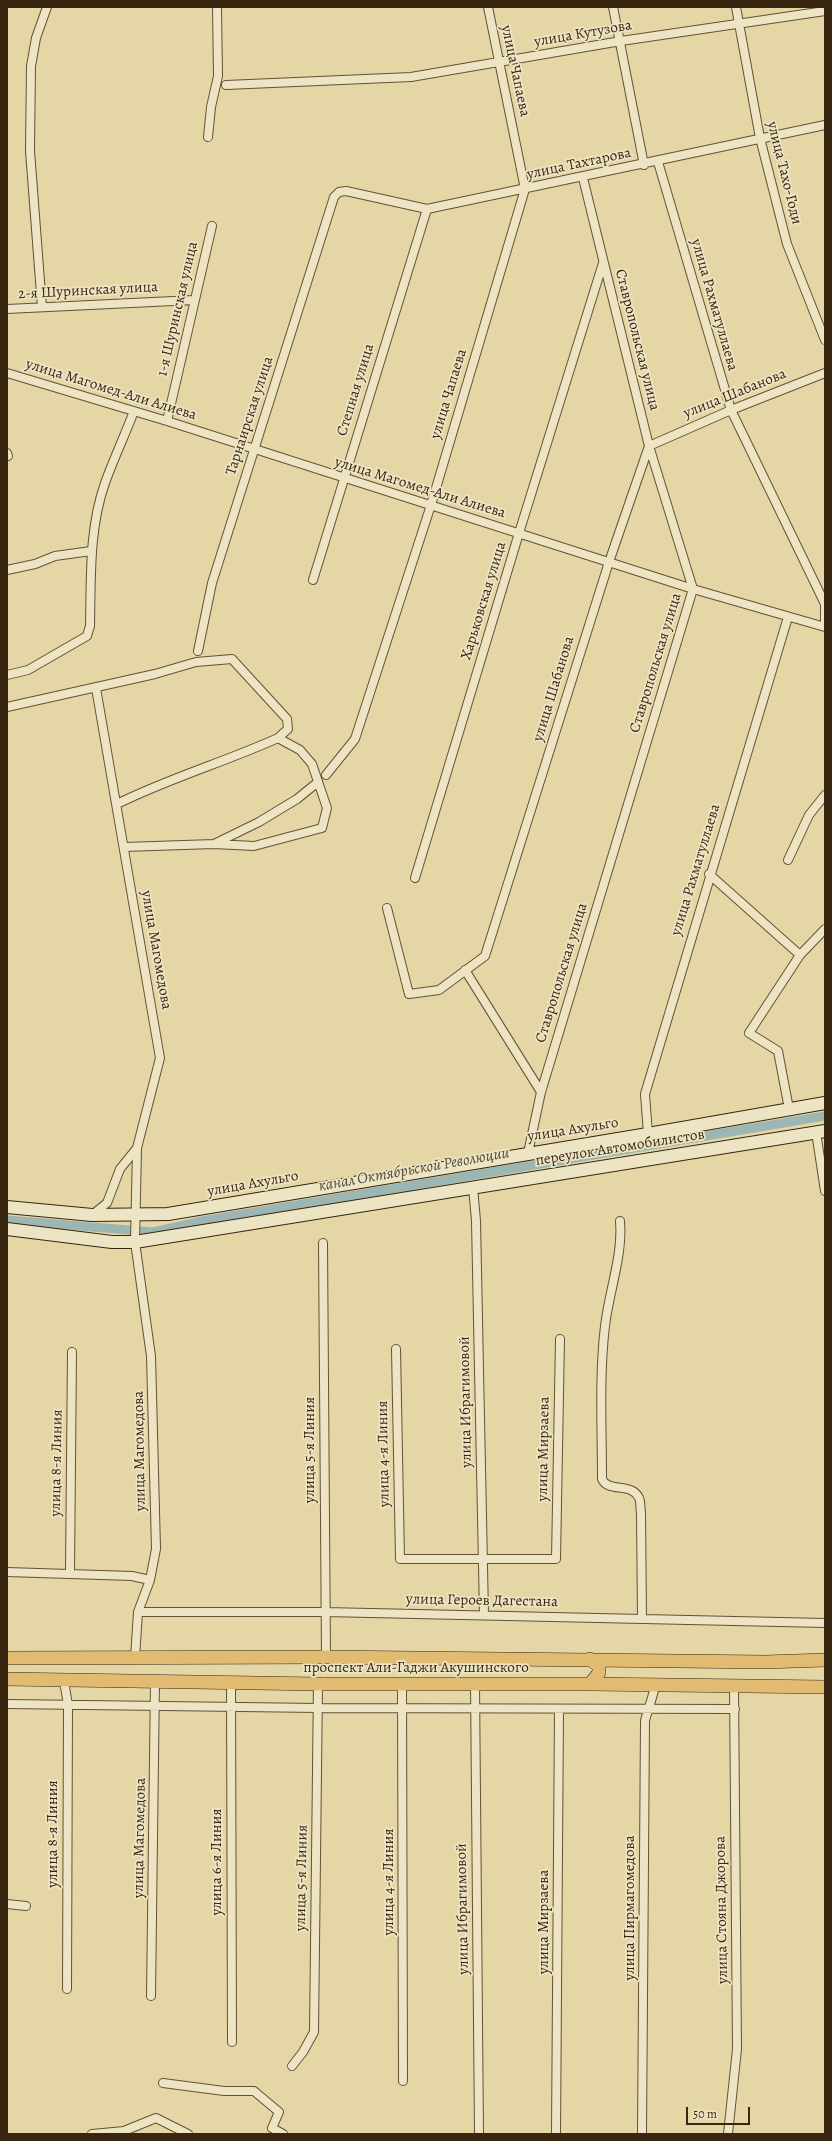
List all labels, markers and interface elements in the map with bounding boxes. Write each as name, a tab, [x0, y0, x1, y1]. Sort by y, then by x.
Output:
street label: улица Кутузова	[533, 17, 633, 51]
street label: улица Чапаева	[497, 24, 533, 118]
street label: улица Тахо-Годи	[762, 120, 806, 226]
street label: улица Тахтарова	[525, 144, 633, 184]
street label: улица Рахматуллаева	[687, 237, 741, 373]
street label: 1-я Шуринская улица	[154, 240, 202, 378]
street label: Ставропольская улица	[611, 267, 663, 413]
street label: 2-я Шуринская улица	[18, 278, 158, 304]
street label: Степная улица	[333, 342, 379, 438]
street label: улица Чапаева	[427, 347, 471, 441]
street label: Тарнаирская улица	[222, 354, 278, 478]
street label: улица Магомед-Али Алиева	[23, 355, 199, 425]
street label: улица Шабанова	[681, 365, 789, 423]
street label: улица Магомед-Али Алиева	[332, 453, 508, 523]
street label: Харьковская улица	[457, 540, 511, 662]
street label: Ставропольская улица	[626, 591, 686, 735]
street label: улица Шабанова	[529, 634, 579, 744]
street label: улица Рахматуллаева	[667, 802, 725, 938]
street label: улица Магомедова	[137, 889, 175, 1011]
street label: Ставропольская улица	[532, 901, 592, 1045]
street label: улица Ахульго	[526, 1114, 620, 1146]
street label: переулок Автомобилистов	[534, 1126, 706, 1170]
water label: канал Октябрьской Революции	[317, 1144, 511, 1196]
street label: улица Ахульго	[206, 1167, 300, 1201]
street label: улица Ибрагимовой	[456, 1336, 476, 1468]
street label: улица Магомедова	[130, 1391, 150, 1511]
street label: улица Мирзаева	[534, 1396, 554, 1502]
street label: улица 5-я Линия	[301, 1397, 319, 1503]
street label: улица 4-я Линия	[374, 1400, 394, 1508]
street label: улица 8-я Линия	[47, 1409, 67, 1517]
street label: улица Героев Дагестана	[406, 1591, 558, 1611]
street label: проспект Али-Гаджи Акушинского	[303, 1659, 529, 1677]
street label: улица Магомедова	[130, 1778, 150, 1898]
street label: улица 8-я Линия	[44, 1780, 62, 1888]
street label: улица 6-я Линия	[208, 1809, 226, 1915]
street label: улица 5-я Линия	[292, 1825, 312, 1931]
street label: улица 4-я Линия	[380, 1829, 398, 1935]
street label: улица Пирмагомедова	[621, 1835, 639, 1981]
street label: улица Стояна Джорова	[712, 1836, 732, 1984]
street label: улица Ибрагимовой	[453, 1843, 473, 1975]
street label: улица Мирзаева	[535, 1870, 553, 1974]
scale bar	[688, 2099, 752, 2125]
text: 50 m	[693, 2106, 717, 2122]

